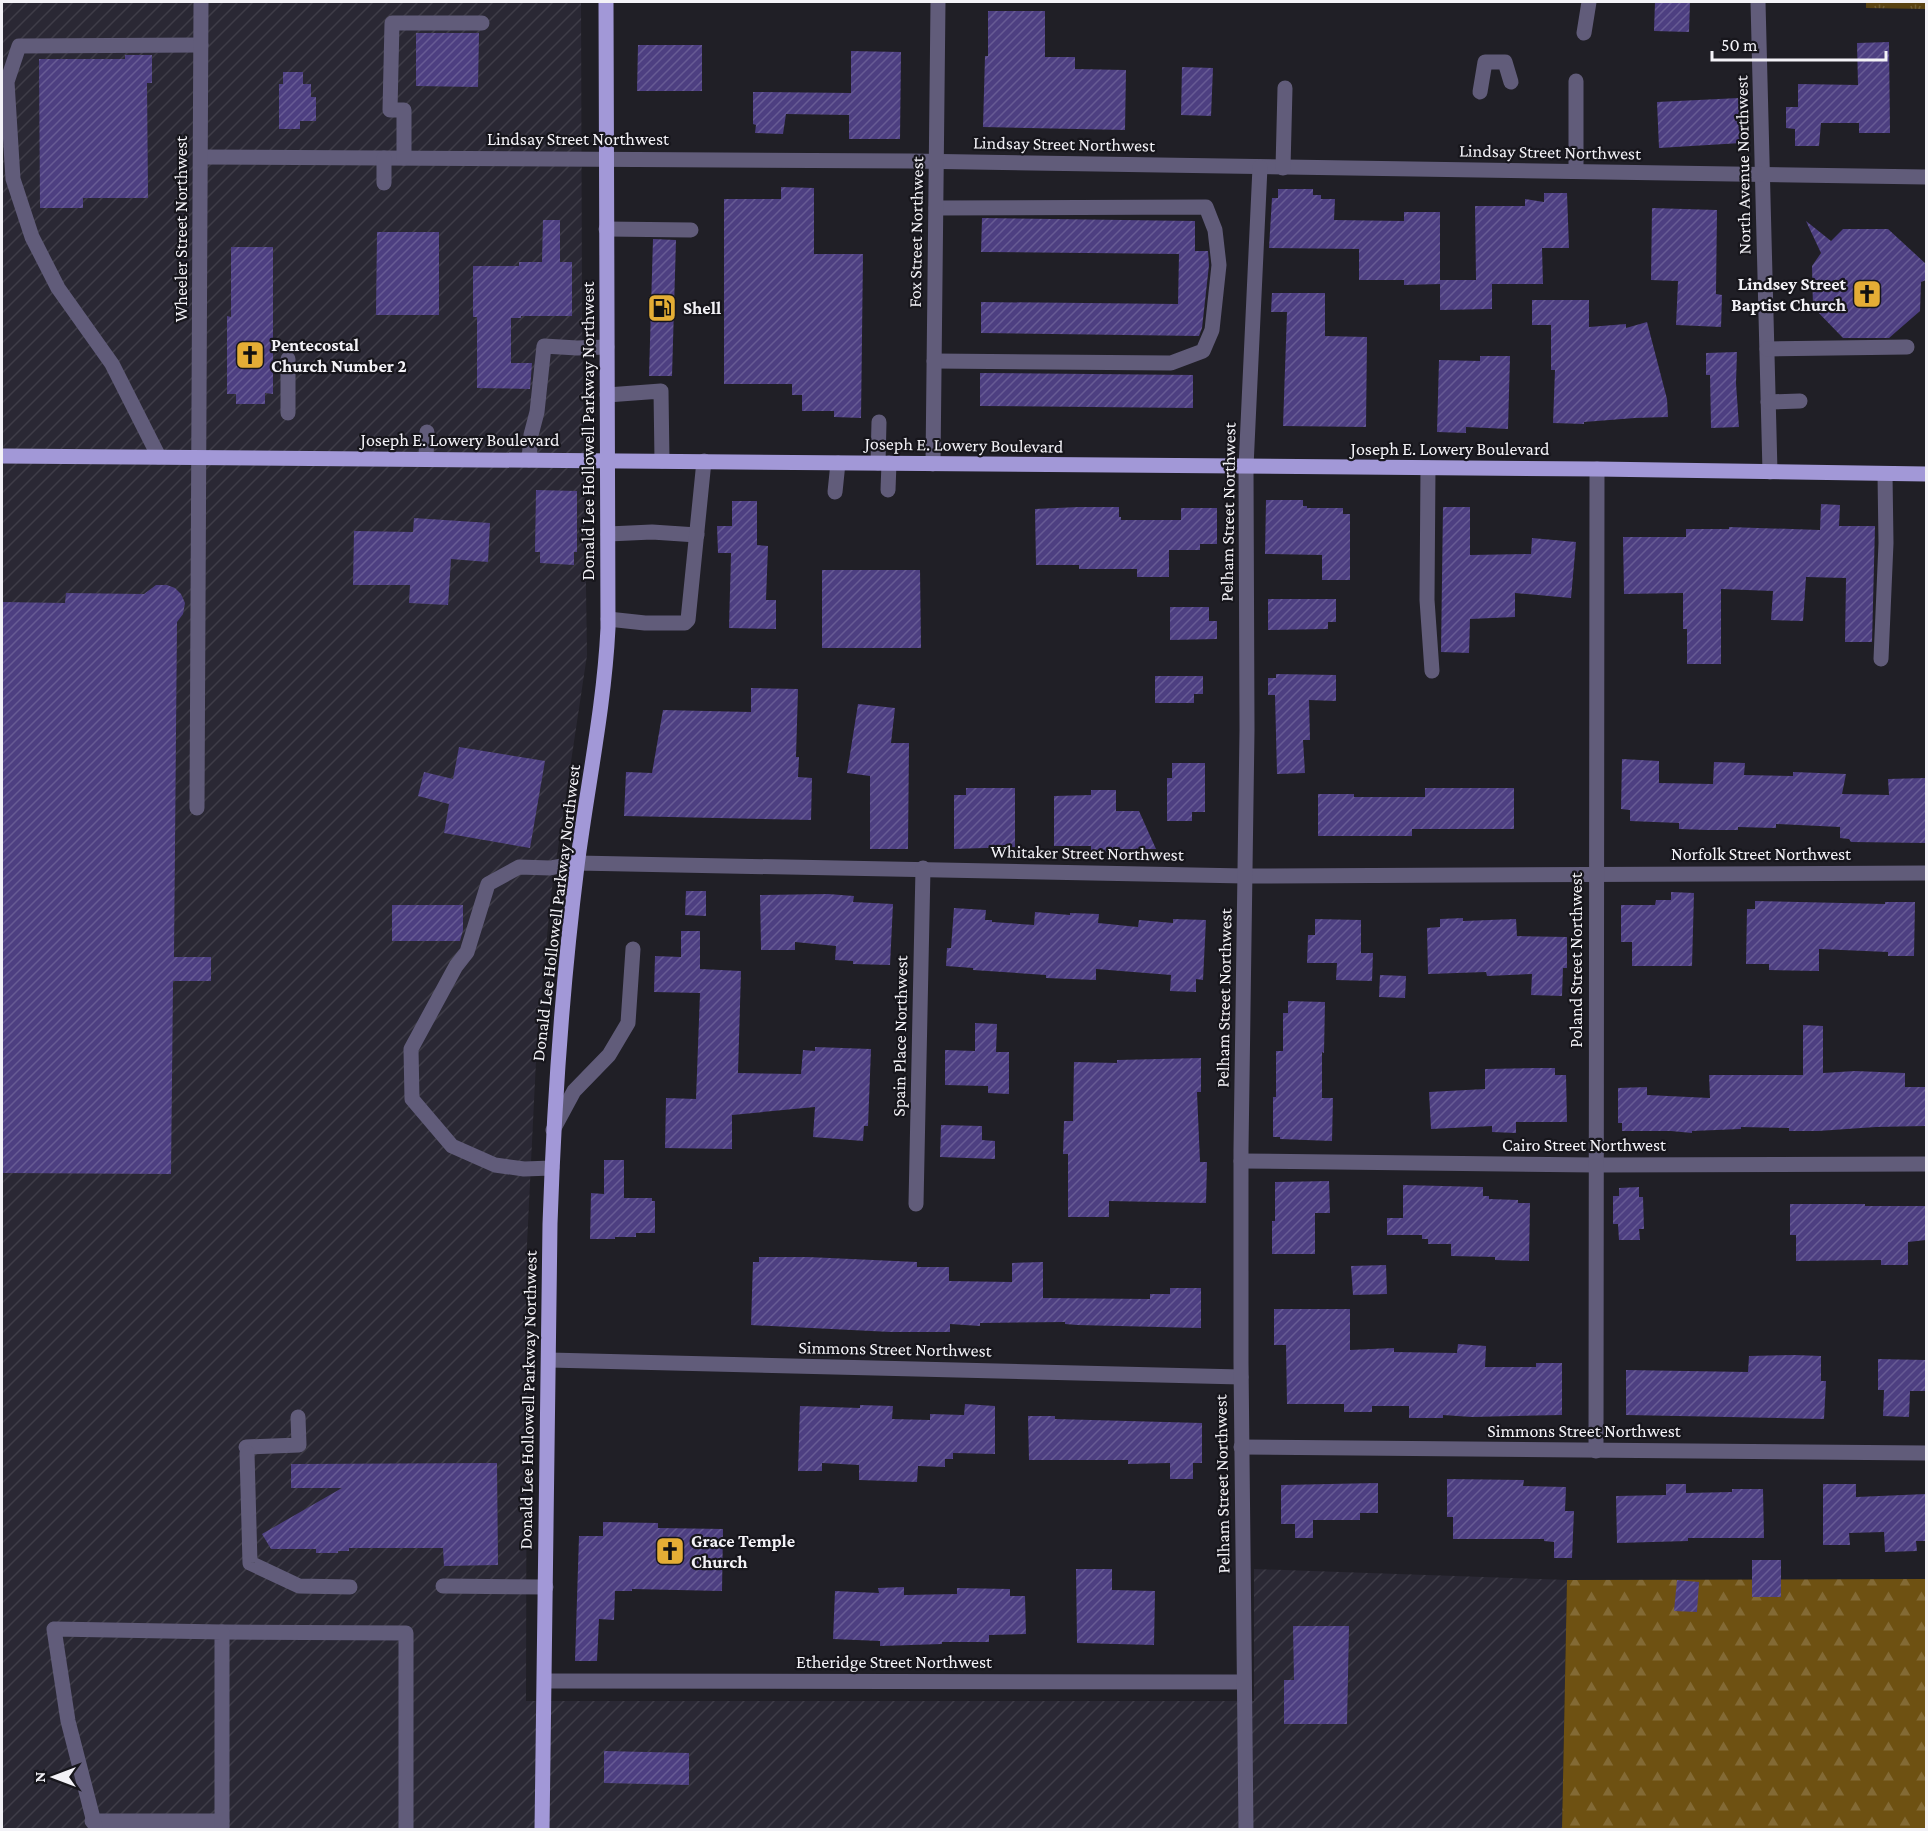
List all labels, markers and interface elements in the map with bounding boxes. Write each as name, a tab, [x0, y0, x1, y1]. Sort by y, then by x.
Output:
scale bar	[1712, 24, 1886, 62]
text: 50 m	[1721, 35, 1758, 55]
street label: North Avenue Northwest	[1731, 74, 1755, 255]
street label: Lindsay Street Northwest	[487, 129, 670, 149]
street label: Lindsay Street Northwest	[973, 132, 1156, 156]
street label: Wheeler Street Northwest	[171, 135, 191, 322]
street label: Lindsay Street Northwest	[1459, 140, 1642, 164]
street label: Fox Street Northwest	[905, 155, 927, 308]
place label: Lindsey Street Baptist Church	[1731, 274, 1847, 315]
church icon: Lindsey Street Baptist Church	[1851, 278, 1883, 310]
street label: Donald Lee Hollowell Parkway Northwest	[578, 280, 598, 580]
fuel station icon: Shell	[646, 292, 678, 324]
place label: Shell	[683, 298, 721, 318]
place label: Pentecostal Church Number 2	[271, 335, 407, 376]
church icon: Pentecostal Church Number 2	[234, 339, 266, 371]
street label: Pelham Street Northwest	[1216, 421, 1240, 602]
street label: Joseph E. Lowery Boulevard	[359, 430, 560, 450]
street label: Joseph E. Lowery Boulevard	[862, 433, 1064, 457]
street label: Joseph E. Lowery Boulevard	[1349, 439, 1550, 459]
street label: Donald Lee Hollowell Parkway Northwest	[528, 762, 584, 1063]
street label: Whitaker Street Northwest	[990, 841, 1185, 865]
street label: Norfolk Street Northwest	[1671, 844, 1852, 864]
street label: Poland Street Northwest	[1566, 871, 1586, 1048]
street label: Pelham Street Northwest	[1212, 907, 1236, 1088]
street label: Spain Place Northwest	[889, 954, 911, 1117]
street label: Cairo Street Northwest	[1502, 1135, 1667, 1155]
street label: Donald Lee Hollowell Parkway Northwest	[515, 1249, 541, 1550]
street label: Simmons Street Northwest	[798, 1337, 993, 1361]
street label: Pelham Street Northwest	[1210, 1393, 1234, 1574]
street label: Simmons Street Northwest	[1487, 1421, 1682, 1441]
place label: Grace Temple Church	[691, 1531, 795, 1572]
church icon: Grace Temple Church	[654, 1535, 686, 1567]
street label: Etheridge Street Northwest	[796, 1652, 993, 1672]
north arrow	[24, 1747, 84, 1807]
text: N	[31, 1771, 48, 1782]

